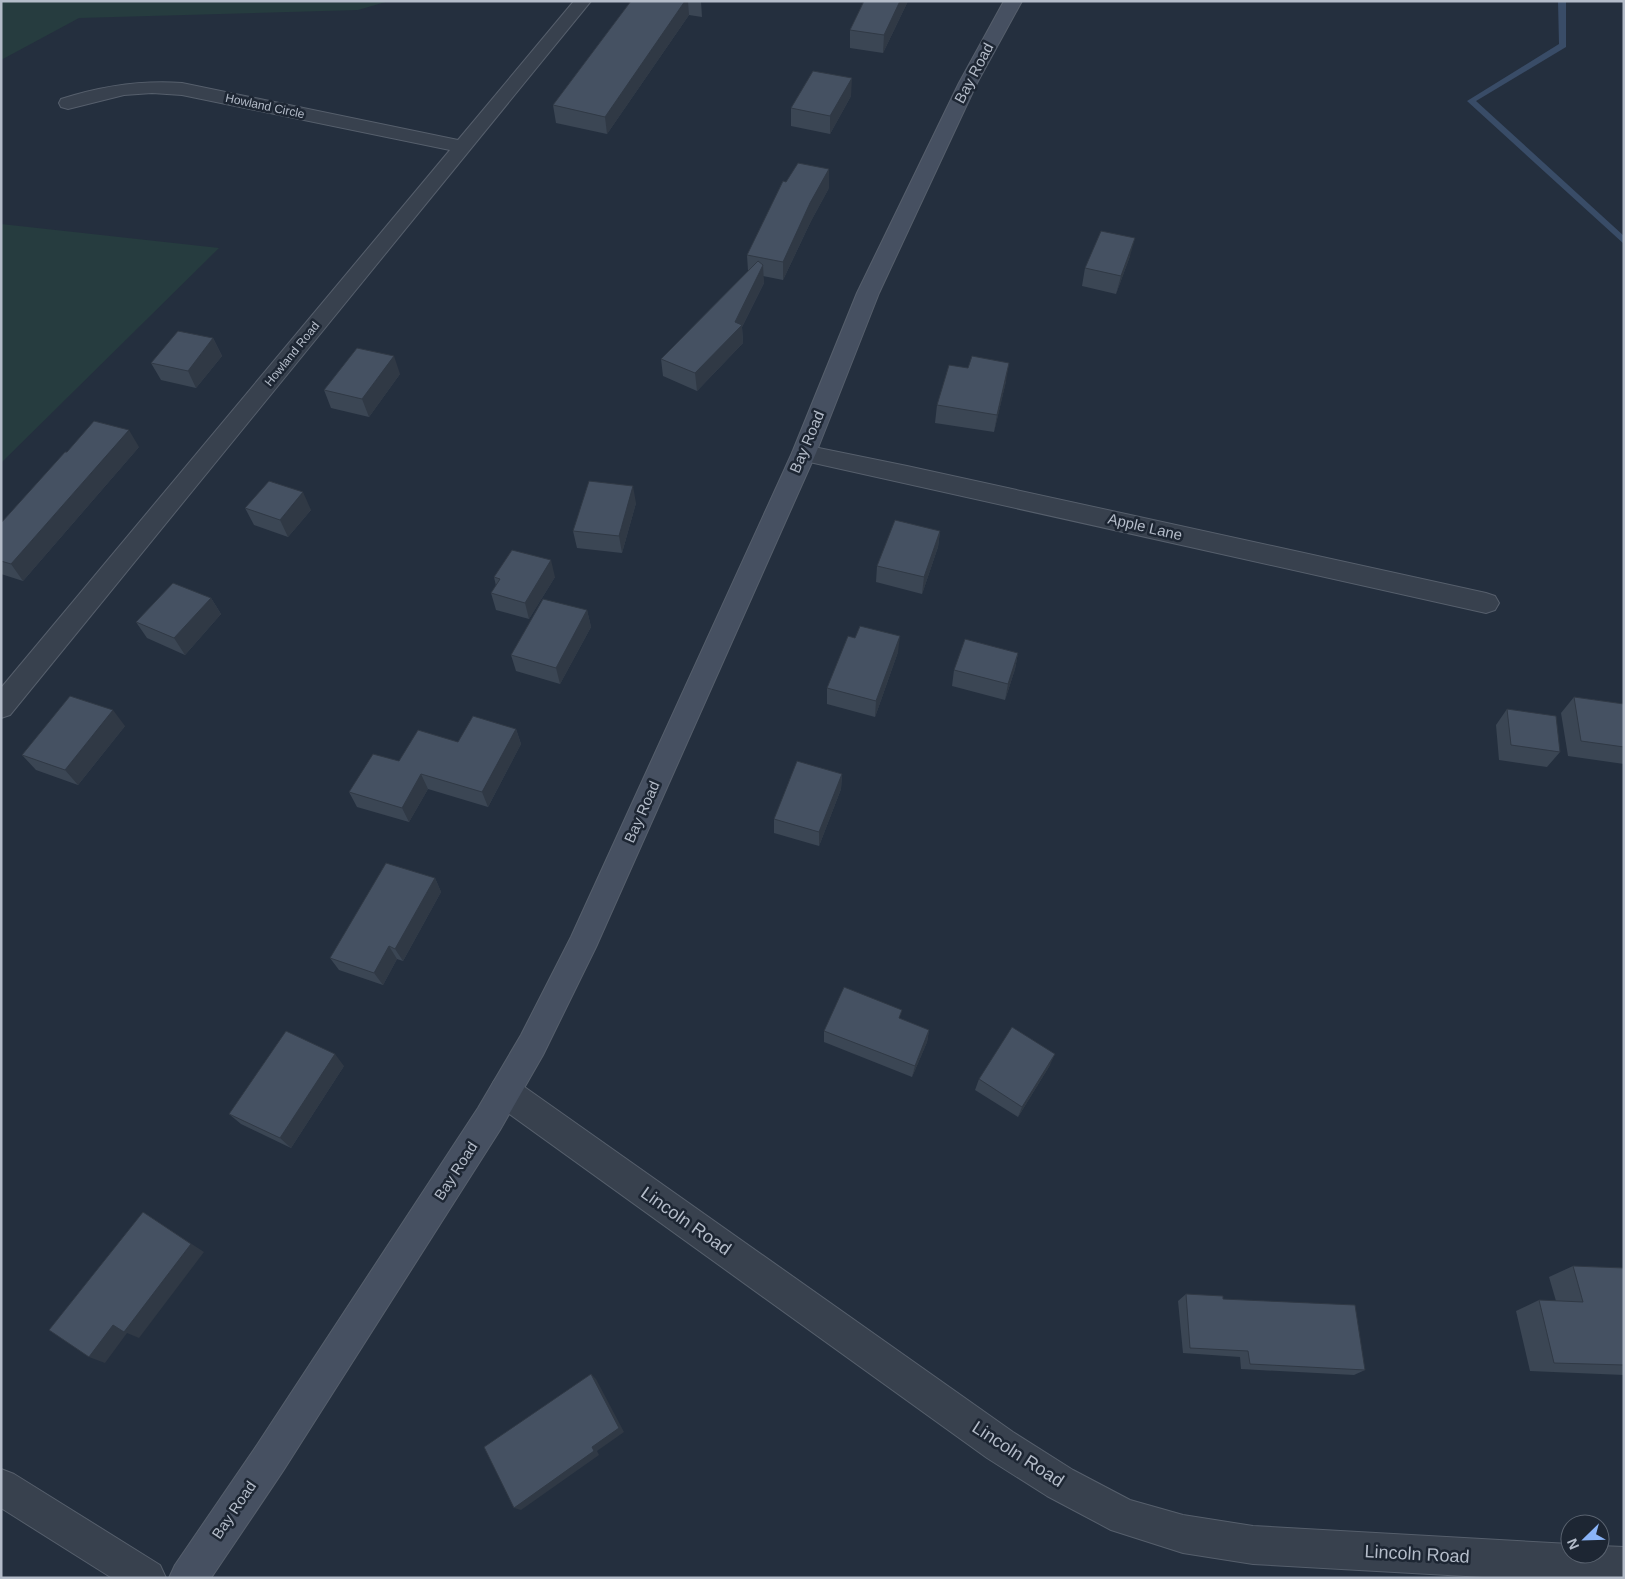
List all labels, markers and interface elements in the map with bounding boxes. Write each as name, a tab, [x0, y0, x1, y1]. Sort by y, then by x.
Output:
street label: Bay Road	[951, 40, 997, 106]
street label: Howland Circle	[224, 91, 306, 121]
street label: Howland Road	[262, 319, 322, 389]
street label: Bay Road	[786, 408, 827, 475]
street label: Apple Lane	[1106, 510, 1184, 543]
street label: Bay Road	[620, 778, 663, 845]
street label: Bay Road	[431, 1138, 481, 1203]
street label: Lincoln Road	[637, 1183, 735, 1259]
street label: Lincoln Road	[968, 1417, 1068, 1491]
street label: Bay Road	[208, 1478, 259, 1542]
north arrow	[1560, 1514, 1610, 1564]
text: N	[1564, 1536, 1582, 1552]
street label: Lincoln Road	[1364, 1541, 1470, 1567]

